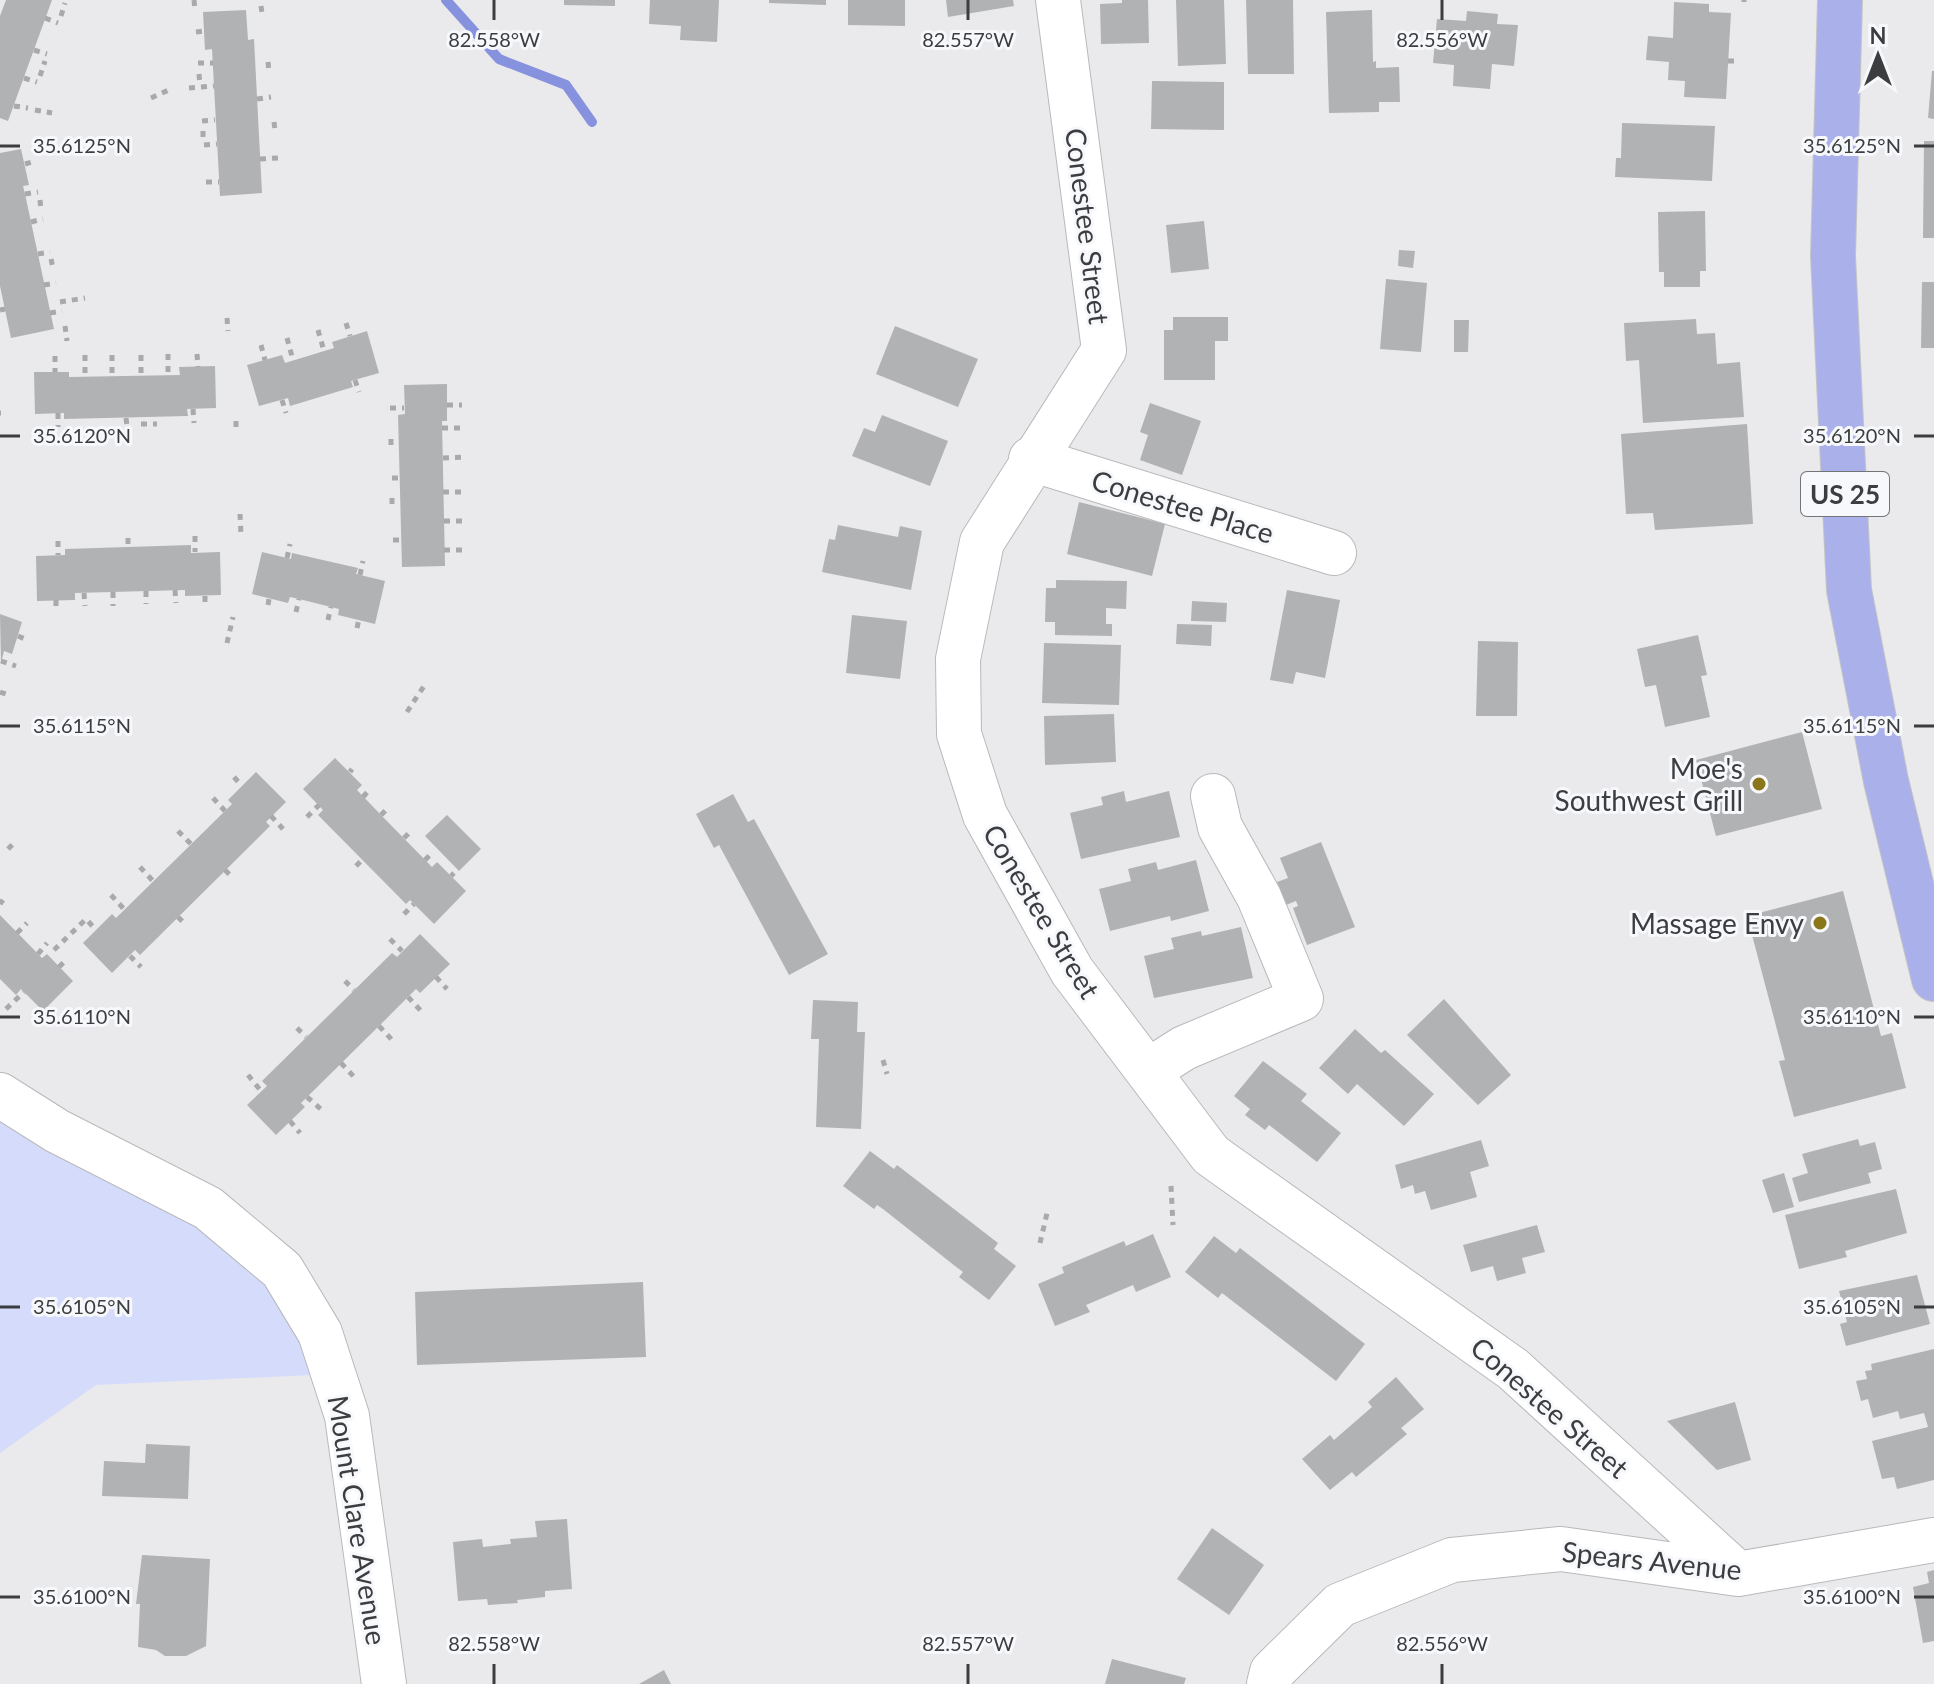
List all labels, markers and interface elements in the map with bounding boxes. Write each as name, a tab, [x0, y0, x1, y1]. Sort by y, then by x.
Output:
north arrow	[1838, 16, 1918, 96]
text: N	[1870, 22, 1886, 49]
text: 82.558°W	[448, 27, 540, 51]
text: 82.557°W	[922, 27, 1014, 51]
text: 82.556°W	[1396, 27, 1488, 51]
street label: Conestee Street	[1059, 126, 1117, 326]
text: 35.6125°N	[33, 133, 131, 157]
text: 35.6125°N	[1803, 133, 1901, 157]
text: 35.6120°N	[33, 423, 131, 447]
text: 35.6120°N	[1803, 423, 1901, 447]
street label: Conestee Place	[1088, 462, 1278, 550]
road number: US 25	[1801, 472, 1889, 516]
text: 35.6115°N	[33, 713, 131, 737]
text: 35.6115°N	[1803, 713, 1901, 737]
place label: Moe's Southwest Grill	[1555, 751, 1743, 817]
marker: Moe's Southwest Grill	[1750, 775, 1768, 793]
street label: Conestee Street	[977, 818, 1107, 1004]
place label: Massage Envy	[1630, 906, 1805, 940]
marker: Massage Envy	[1811, 914, 1829, 932]
text: 35.6110°N	[33, 1004, 131, 1028]
text: 35.6110°N	[1803, 1004, 1901, 1028]
text: 35.6105°N	[33, 1294, 131, 1318]
text: 35.6105°N	[1803, 1294, 1901, 1318]
street label: Conestee Street	[1464, 1329, 1636, 1485]
street label: Mount Clare Avenue	[321, 1393, 395, 1647]
street label: Spears Avenue	[1560, 1534, 1744, 1586]
text: 35.6100°N	[33, 1584, 131, 1608]
text: 35.6100°N	[1803, 1584, 1901, 1608]
text: 82.558°W	[448, 1631, 540, 1655]
text: 82.557°W	[922, 1631, 1014, 1655]
text: 82.556°W	[1396, 1631, 1488, 1655]

